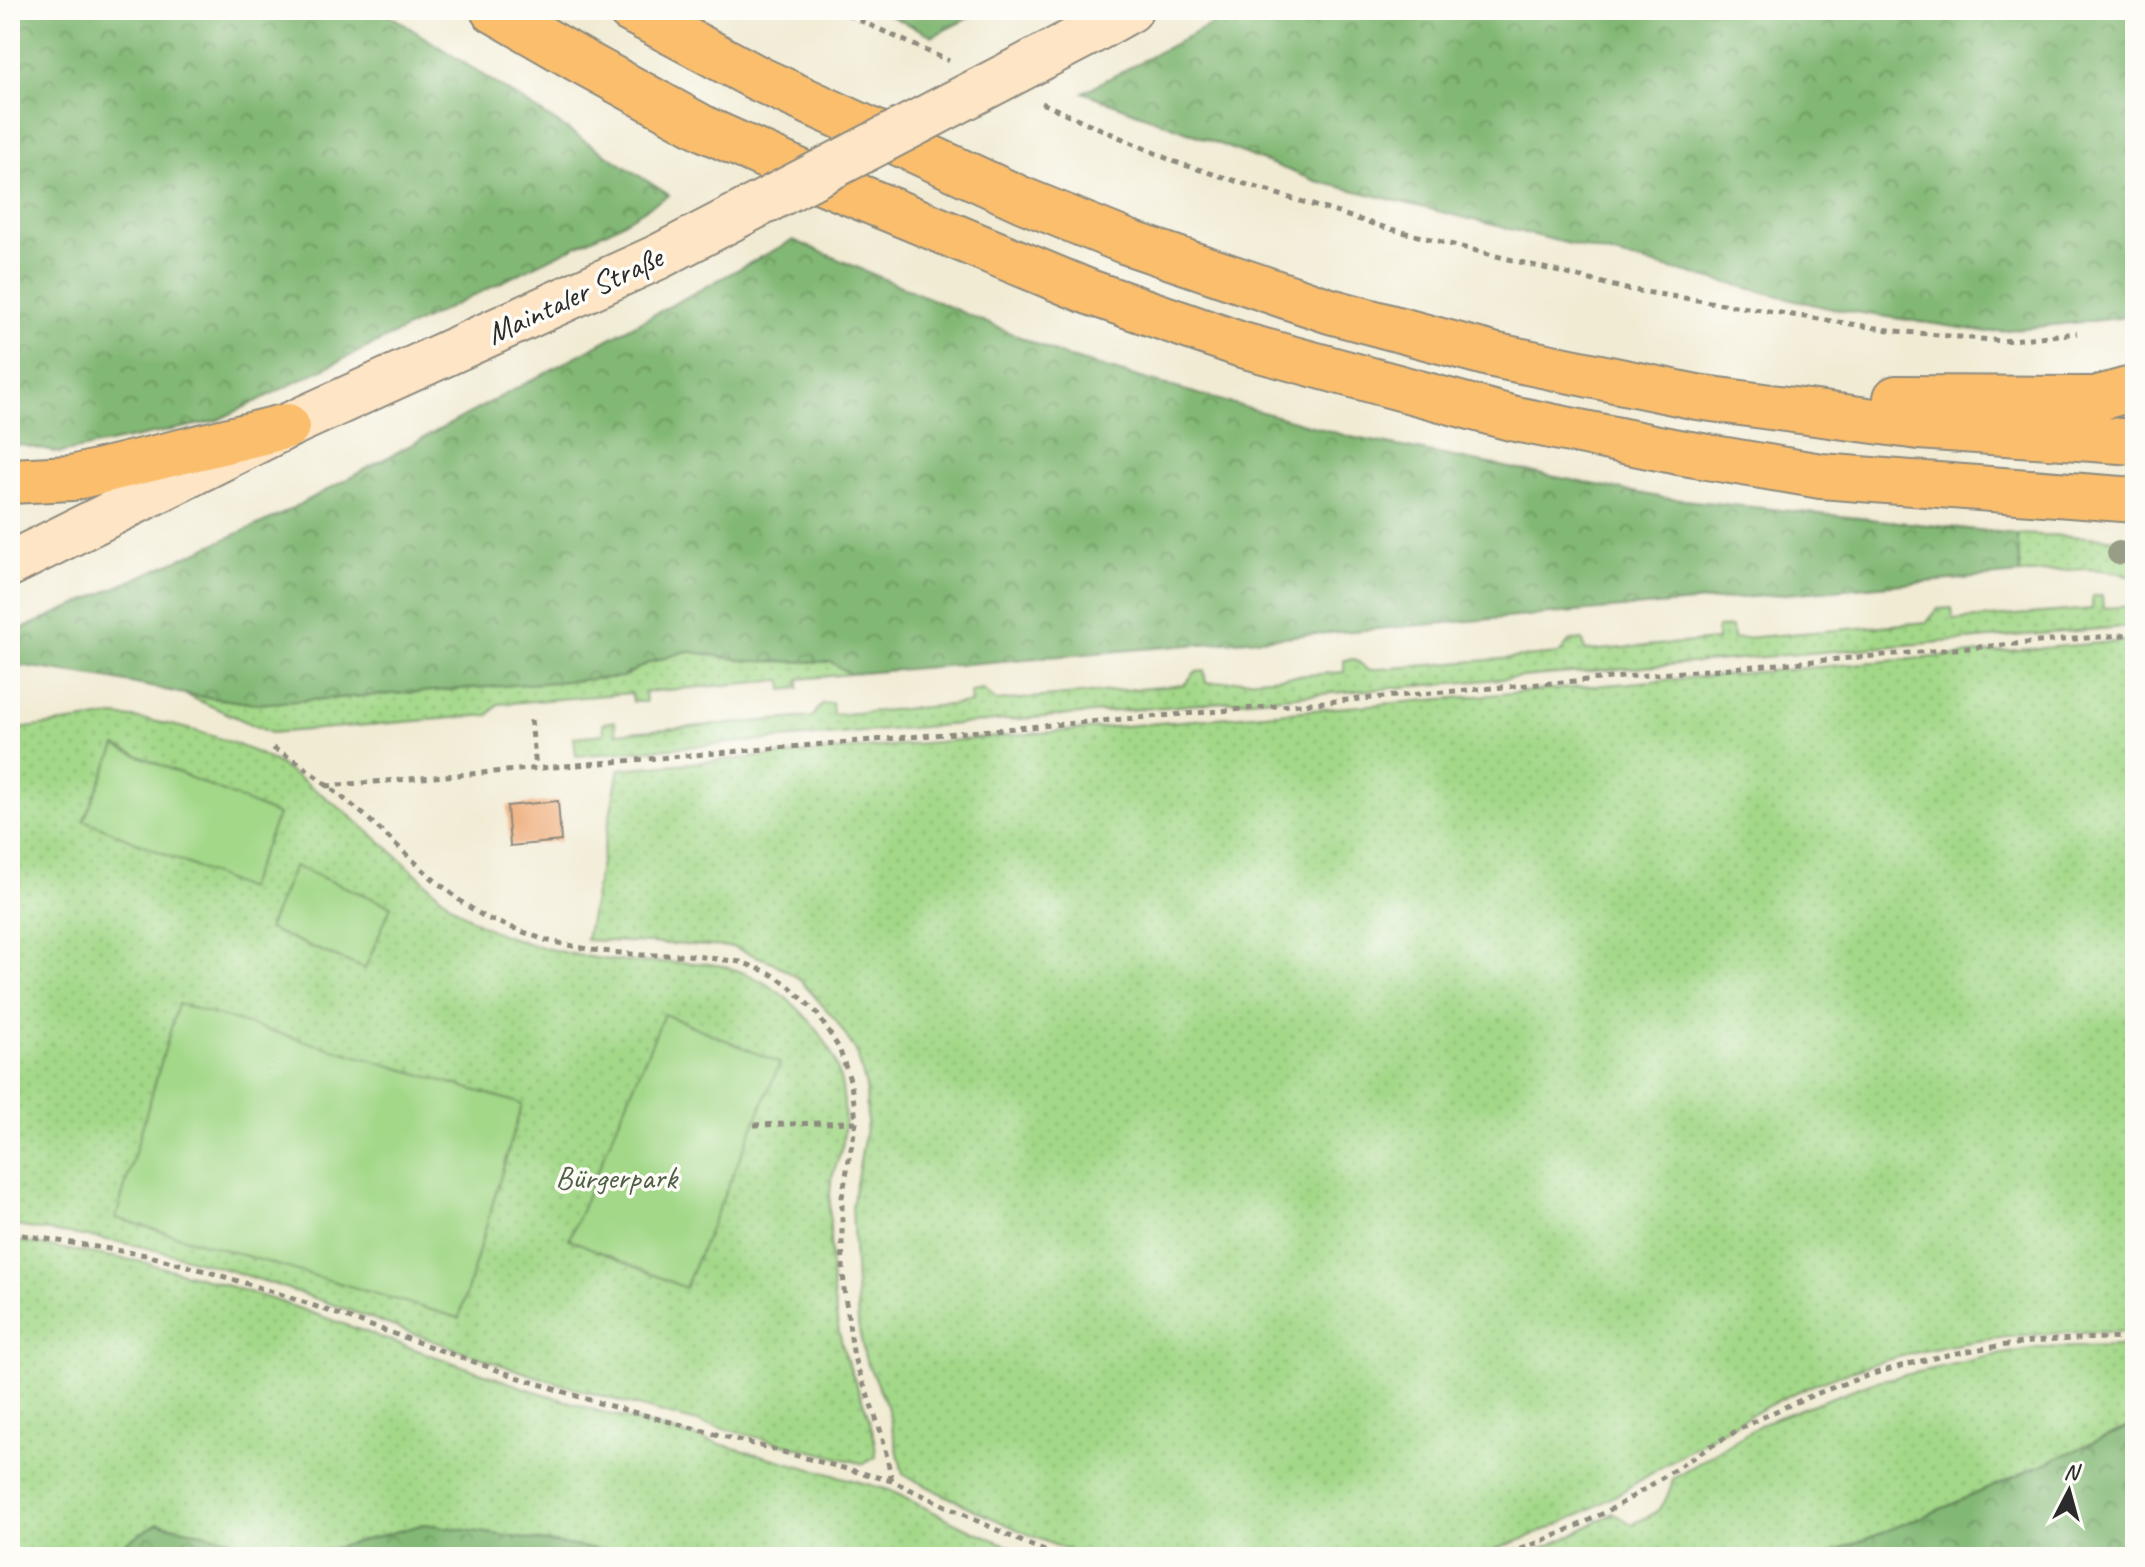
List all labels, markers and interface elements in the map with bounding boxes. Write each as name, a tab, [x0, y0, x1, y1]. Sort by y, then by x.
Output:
street label: Maintaler Straße	[480, 236, 671, 354]
park label: Bürgerpark	[555, 1157, 679, 1198]
north arrow	[2029, 1451, 2109, 1531]
text: N	[2063, 1457, 2083, 1487]

